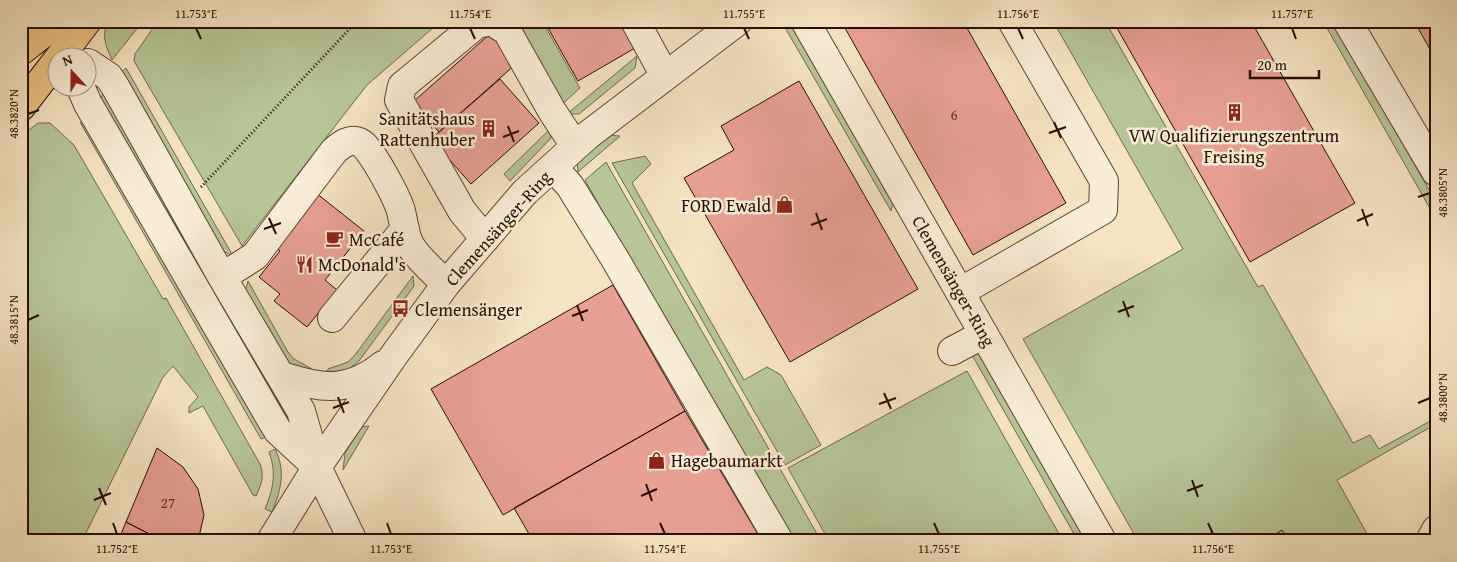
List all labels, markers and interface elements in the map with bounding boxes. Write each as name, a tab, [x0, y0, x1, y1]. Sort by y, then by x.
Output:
text: 11.753°E	[175, 5, 217, 22]
text: 11.754°E	[449, 5, 491, 22]
text: 11.755°E	[723, 5, 765, 22]
text: 11.756°E	[997, 5, 1039, 22]
text: 11.757°E	[1271, 5, 1313, 22]
north arrow	[48, 48, 98, 98]
scale bar	[1250, 48, 1318, 80]
text: N	[59, 49, 76, 71]
text: 20 m	[1257, 54, 1288, 75]
text: 48.3820°N	[5, 89, 22, 139]
building icon: VW Qualifizierungszentrum Freising	[1224, 102, 1244, 122]
house number: 6	[950, 104, 958, 125]
place label: Sanitätshaus Rattenhuber	[379, 105, 476, 153]
building icon: Sanitätshaus Rattenhuber	[479, 118, 499, 138]
place label: VW Qualifizierungszentrum Freising	[1129, 122, 1340, 170]
street label: Clemensänger-Ring	[439, 164, 558, 292]
text: 48.3805°N	[1434, 168, 1451, 218]
place label: FORD Ewald	[681, 192, 771, 219]
shop icon: FORD Ewald	[775, 195, 795, 215]
street label: Clemensänger-Ring	[905, 210, 1003, 352]
place label: McCafé	[349, 226, 404, 253]
cafe icon: McCafé	[325, 229, 345, 249]
place label: McDonald's	[318, 251, 406, 278]
restaurant icon: McDonald's	[294, 254, 314, 274]
text: 48.3815°N	[5, 295, 22, 345]
place label: Clemensänger	[415, 296, 523, 323]
bus stop icon: Clemensänger	[391, 299, 411, 319]
text: 48.3800°N	[1434, 373, 1451, 423]
place label: Hagebaumarkt	[671, 447, 783, 474]
shop icon: Hagebaumarkt	[647, 450, 667, 470]
house number: 27	[161, 492, 175, 513]
text: 11.752°E	[96, 540, 138, 557]
text: 11.753°E	[370, 540, 412, 557]
text: 11.754°E	[644, 540, 686, 557]
text: 11.755°E	[918, 540, 960, 557]
text: 11.756°E	[1192, 540, 1234, 557]

